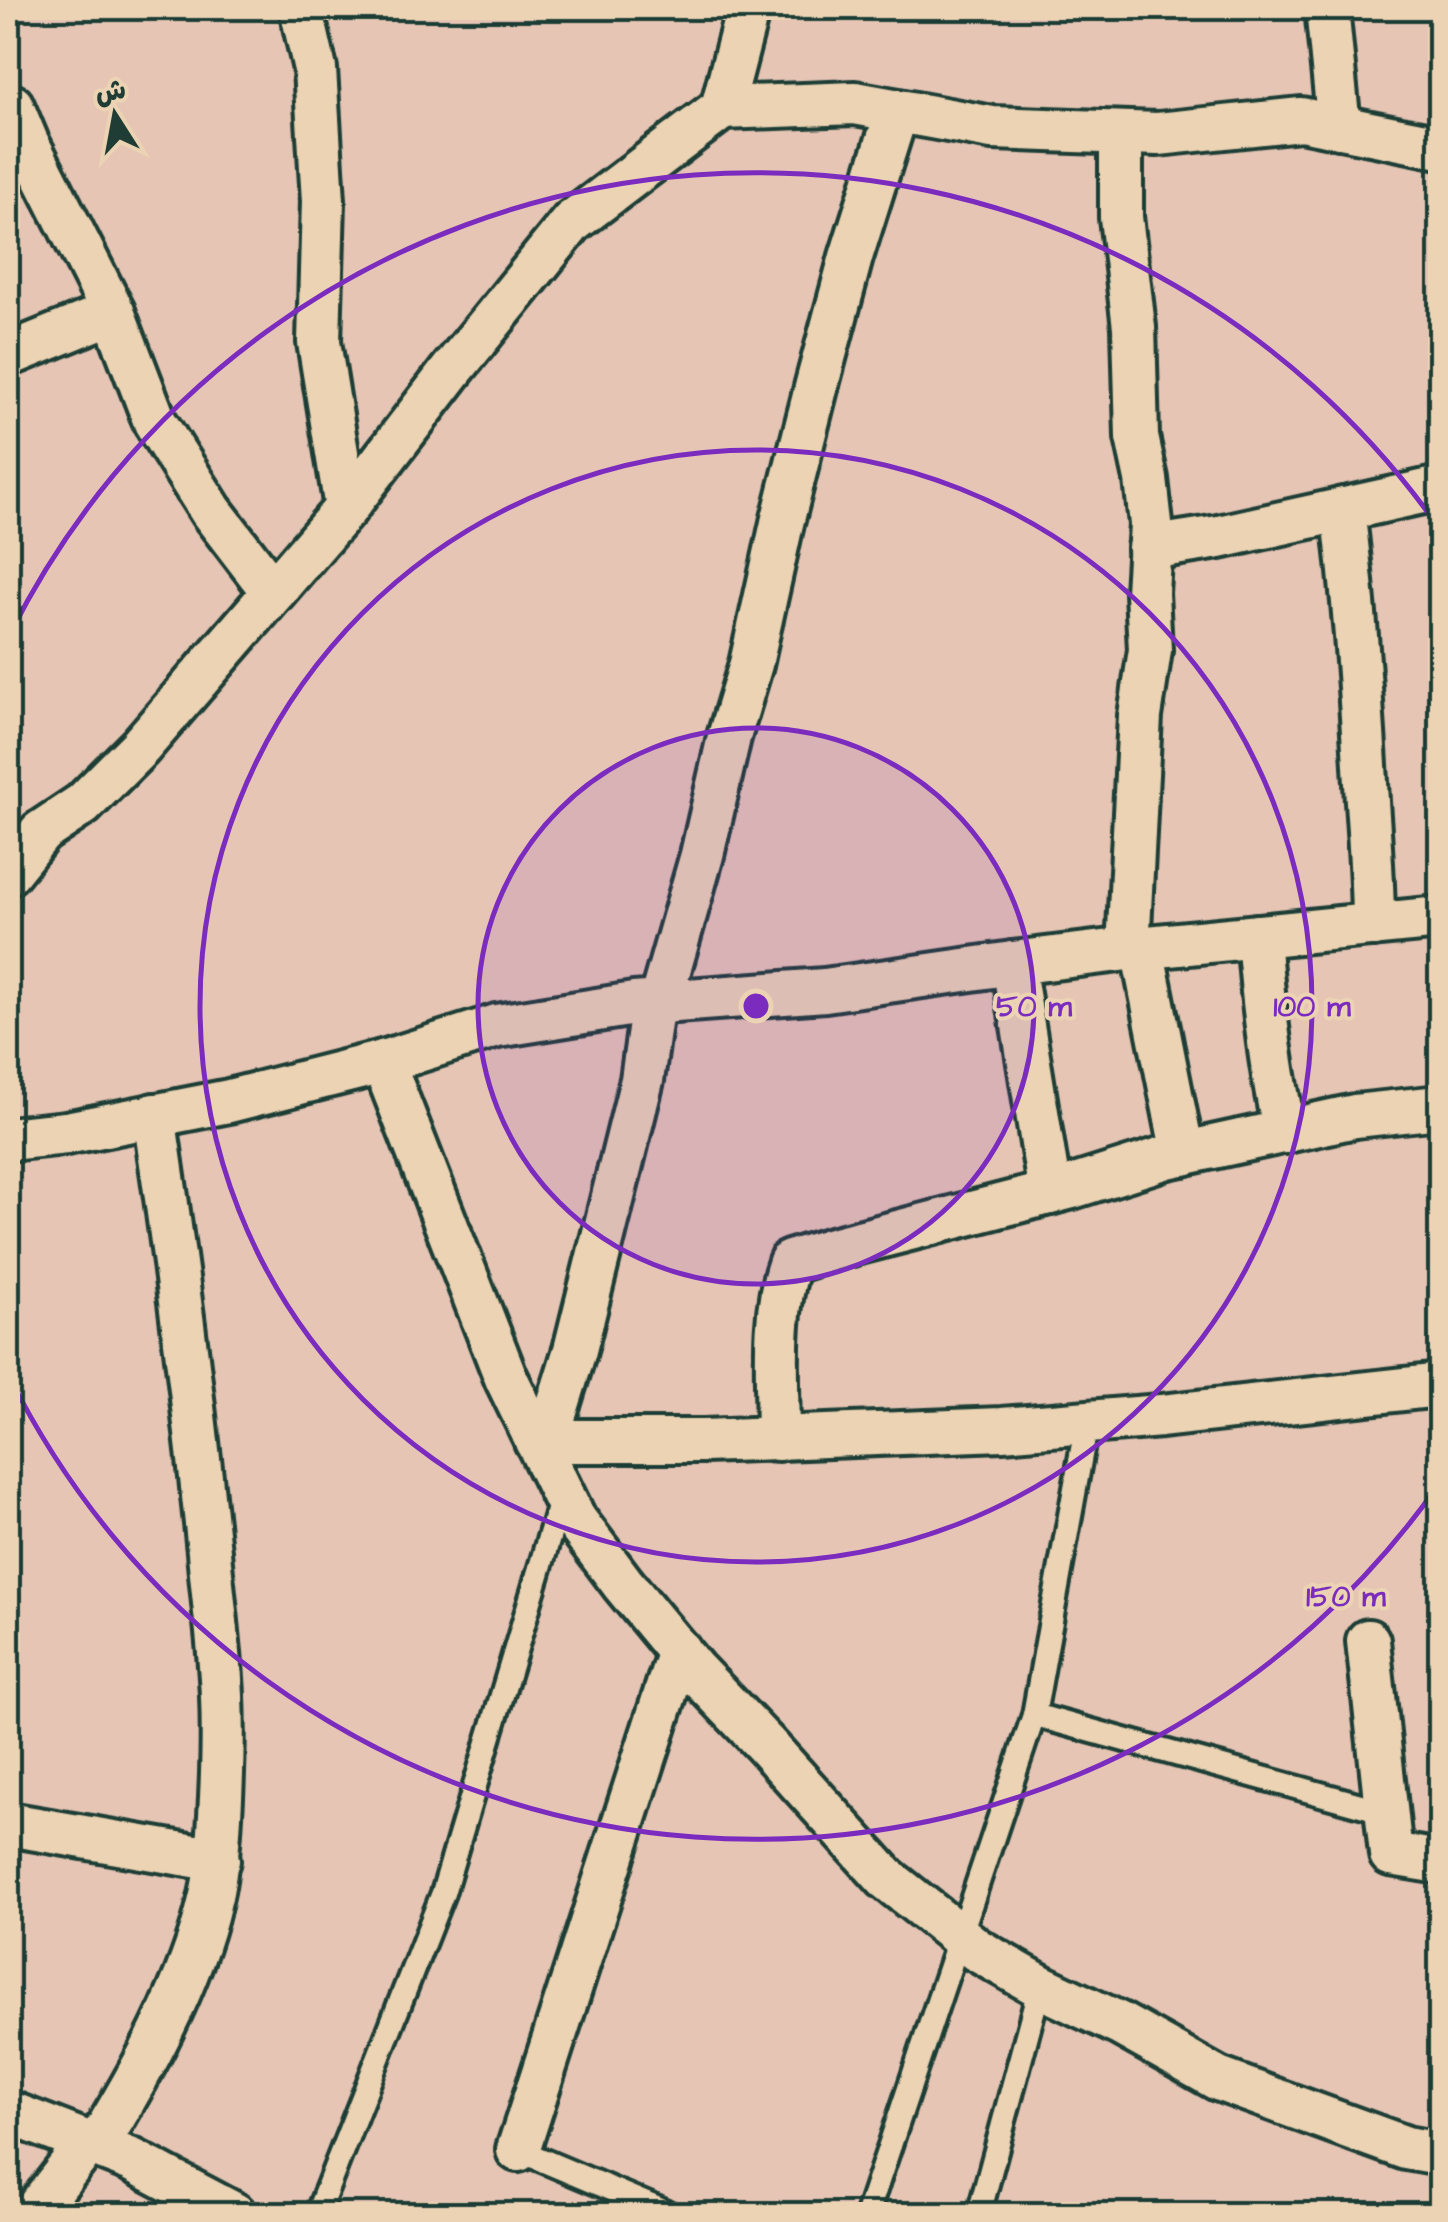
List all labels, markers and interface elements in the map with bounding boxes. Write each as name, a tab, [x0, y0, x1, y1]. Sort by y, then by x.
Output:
north arrow	[65, 65, 165, 165]
text: ش	[92, 70, 129, 114]
text: 50 m	[996, 986, 1072, 1028]
text: 100 m	[1273, 986, 1351, 1028]
centre of rings	[738, 988, 774, 1024]
text: 150 m	[1306, 1576, 1386, 1618]

